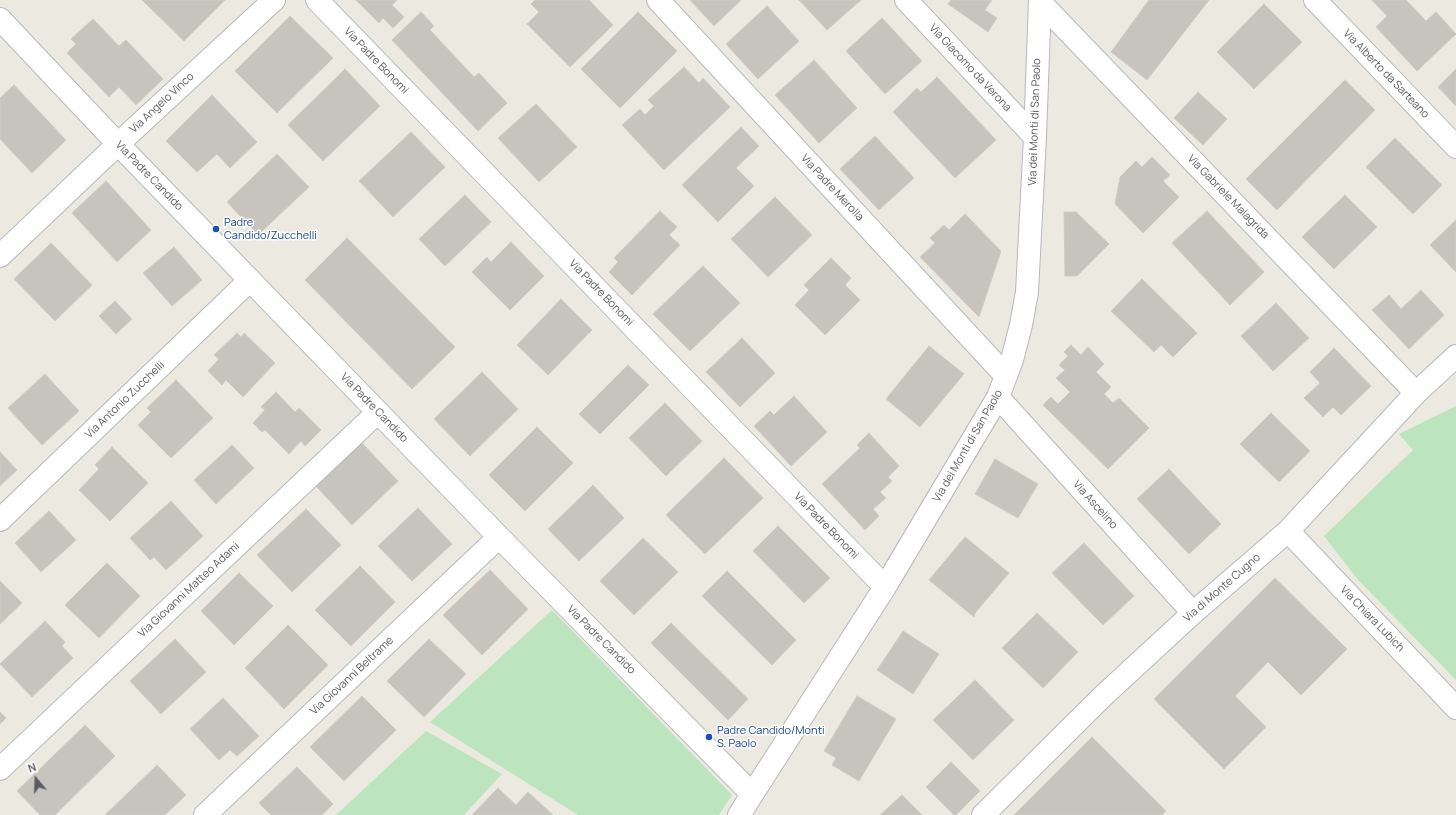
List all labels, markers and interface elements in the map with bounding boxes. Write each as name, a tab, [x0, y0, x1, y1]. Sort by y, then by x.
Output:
street label: Via Giacomo da Verona	[926, 22, 1014, 114]
street label: Via Padre Bonomi	[341, 25, 411, 97]
street label: Via Alberto da Sarteano	[1340, 27, 1432, 121]
street label: Via dei Monti di San Paolo	[1026, 58, 1044, 186]
street label: Via Angelo Vinco	[127, 70, 197, 136]
street label: Via Padre Candido	[113, 139, 185, 213]
street label: Via Padre Merolla	[798, 152, 866, 224]
street label: Via Gabriele Malagrida	[1185, 152, 1271, 242]
place label: Padre Candido/Zucchelli	[224, 216, 317, 242]
marker: Padre Candido/Zucchelli	[211, 224, 221, 234]
street label: Via Padre Bonomi	[566, 257, 636, 329]
street label: Via Antonio Zucchelli	[83, 359, 167, 441]
street label: Via Padre Candido	[338, 371, 410, 445]
street label: Via dei Monti di San Paolo	[930, 388, 1006, 504]
street label: Via Ascelino	[1070, 478, 1120, 532]
street label: Via Padre Bonomi	[791, 490, 861, 562]
street label: Via Giovanni Matteo Adami	[136, 540, 242, 640]
street label: Via di Monte Cugno	[1181, 551, 1263, 625]
street label: Via Chiara Lubich	[1337, 583, 1407, 655]
street label: Via Padre Candido	[564, 603, 638, 677]
street label: Via Giovanni Beltrame	[308, 634, 396, 718]
place label: Padre Candido/Monti S. Paolo	[717, 724, 825, 750]
marker: Padre Candido/Monti S. Paolo	[704, 732, 714, 742]
north arrow	[16, 759, 56, 799]
text: N	[26, 759, 38, 776]

